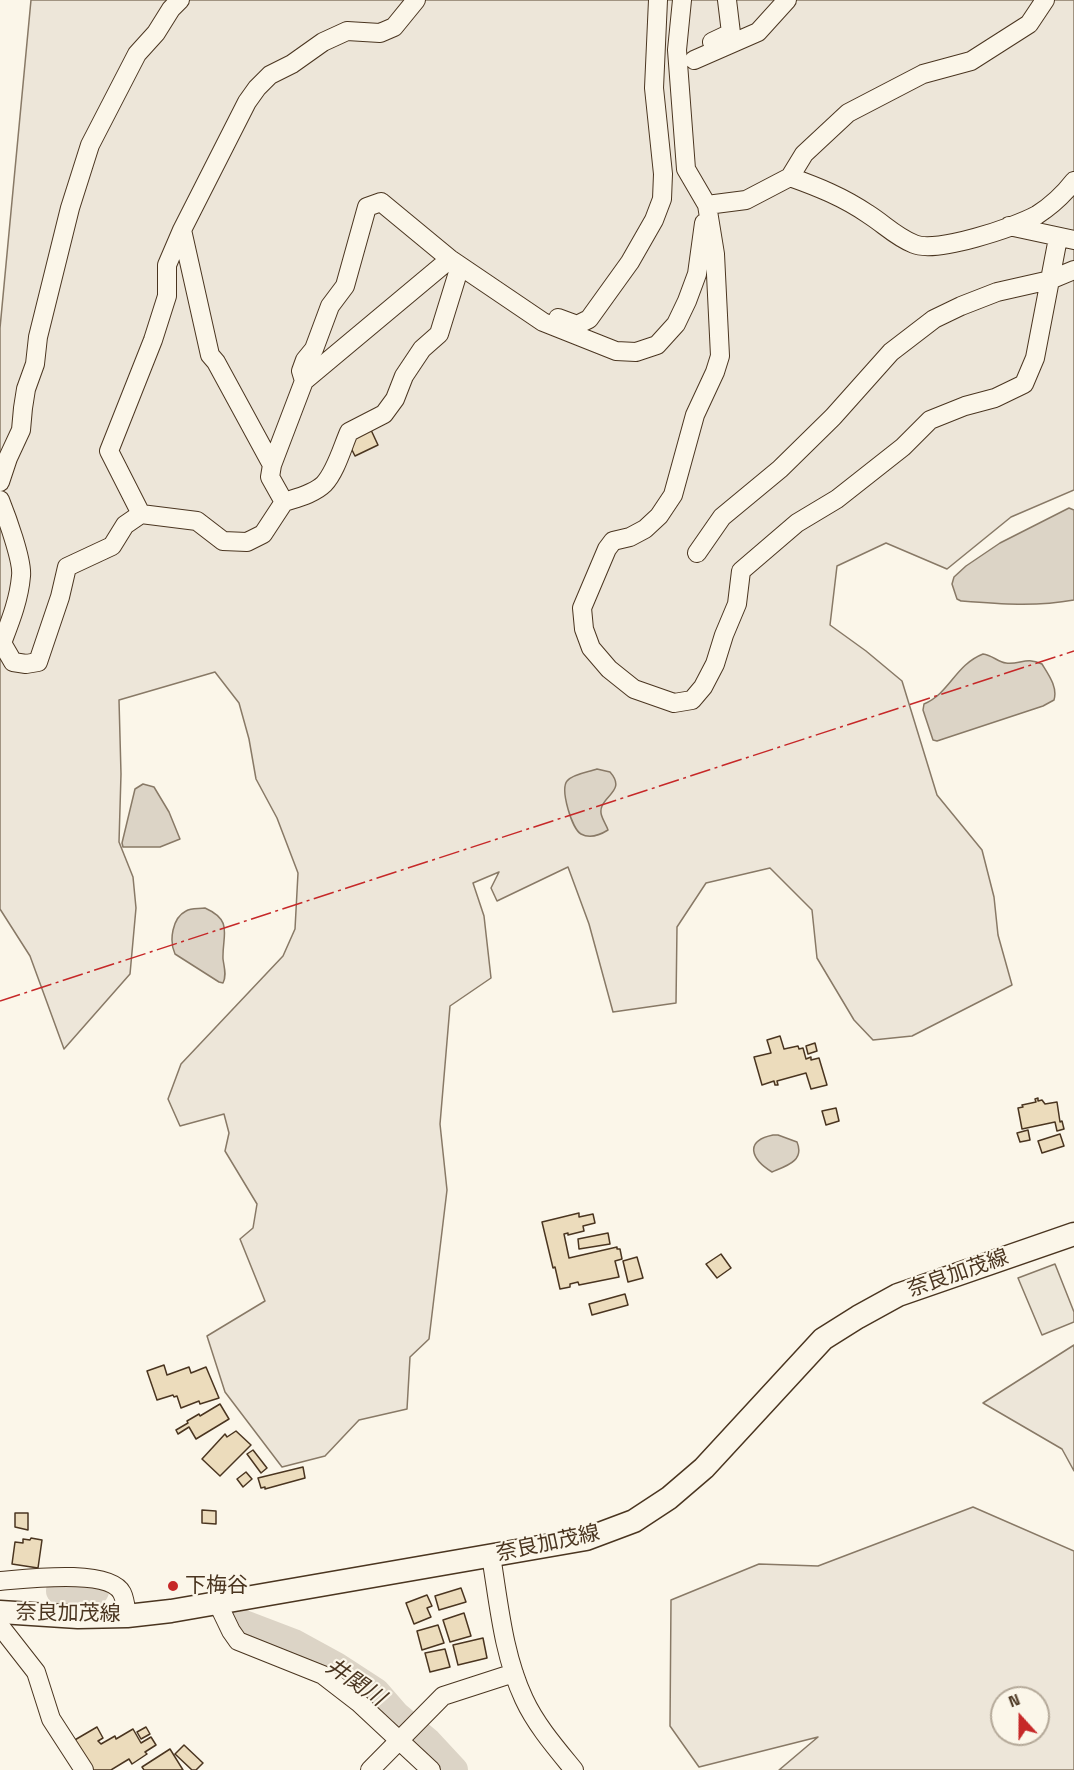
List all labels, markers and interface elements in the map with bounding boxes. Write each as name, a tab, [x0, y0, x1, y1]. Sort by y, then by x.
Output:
street label: 奈良加茂線	[904, 1245, 1012, 1303]
street label: 奈良加茂線	[494, 1521, 602, 1567]
place label: 下梅谷	[185, 1573, 248, 1599]
marker: 下梅谷	[166, 1579, 180, 1593]
street label: 奈良加茂線	[15, 1600, 121, 1628]
water label: 井関川	[320, 1654, 390, 1712]
north arrow	[990, 1686, 1050, 1746]
text: N	[1005, 1689, 1023, 1712]

